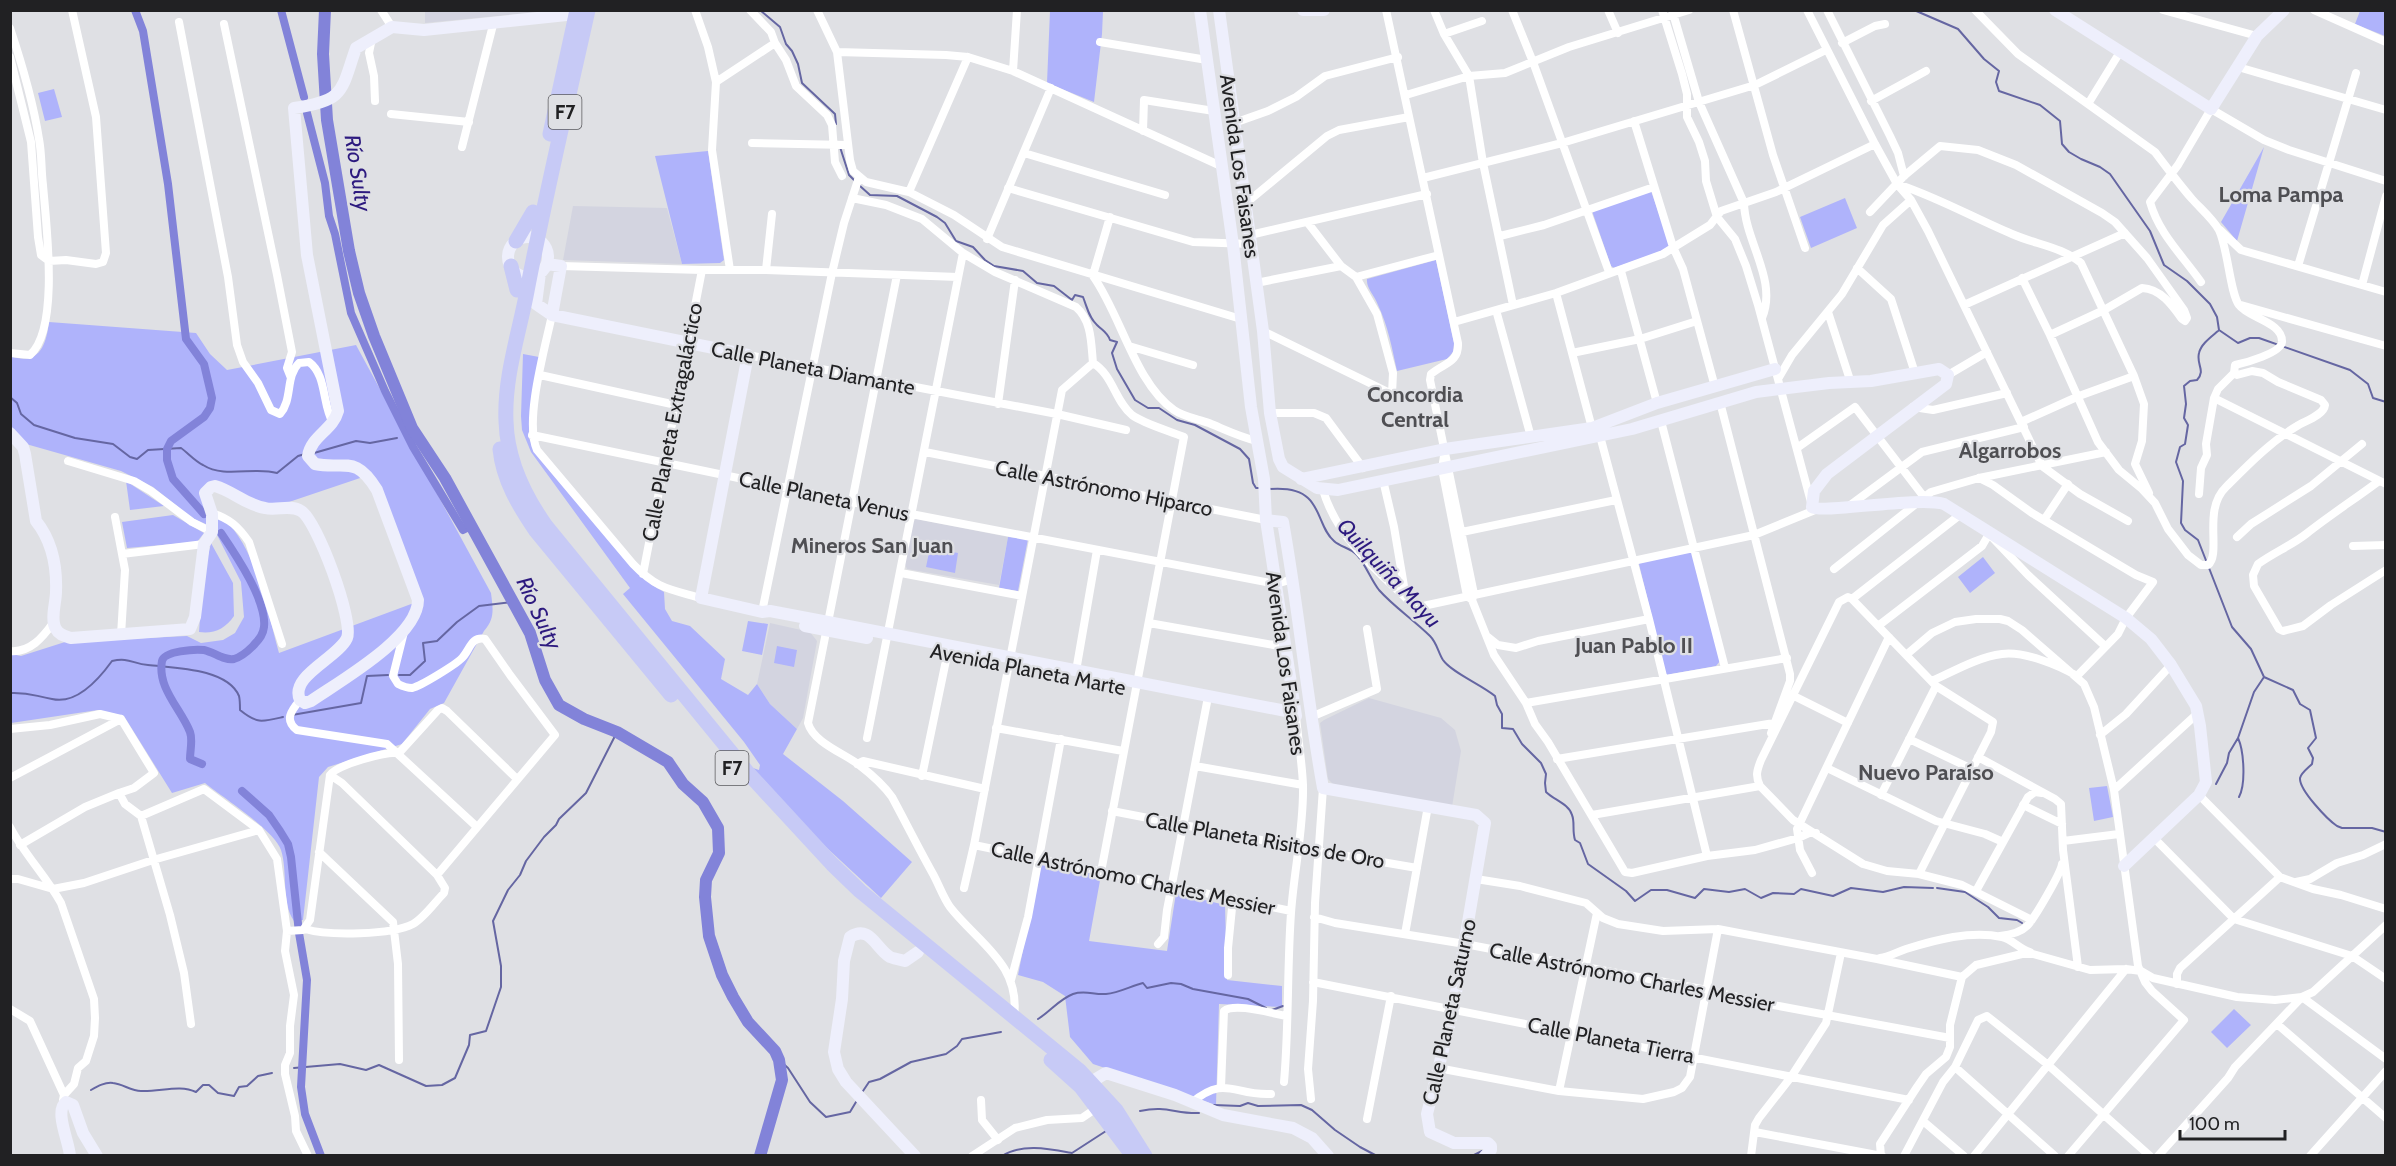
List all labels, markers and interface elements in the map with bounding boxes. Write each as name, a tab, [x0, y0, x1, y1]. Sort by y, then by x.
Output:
street label: Avenida Los Faisanes	[1215, 73, 1265, 260]
road number: F7	[548, 95, 582, 129]
water label: Río Sulty	[339, 133, 378, 214]
district label: Loma Pampa	[2219, 181, 2343, 208]
street label: Calle Planeta Extragaláctico	[637, 301, 707, 543]
street label: Calle Planeta Diamante	[709, 336, 917, 400]
district label: Concordia Central	[1367, 381, 1463, 433]
district label: Algarrobos	[1959, 437, 2061, 464]
street label: Calle Astrónomo Hiparco	[993, 455, 1215, 521]
street label: Calle Planeta Venus	[737, 466, 912, 526]
water label: Quilquiña Mayu	[1331, 513, 1447, 633]
district label: Mineros San Juan	[791, 532, 953, 559]
street label: Avenida Los Faisanes	[1261, 570, 1311, 757]
water label: Río Sulty	[510, 572, 568, 654]
district label: Juan Pablo II	[1574, 632, 1693, 659]
street label: Avenida Planeta Marte	[928, 638, 1128, 700]
road number: F7	[716, 751, 748, 785]
district label: Nuevo Paraíso	[1858, 759, 1994, 786]
street label: Calle Planeta Risitos de Oro	[1143, 807, 1387, 873]
street label: Calle Astrónomo Charles Messier	[989, 836, 1278, 920]
street label: Calle Planeta Saturno	[1417, 917, 1481, 1107]
street label: Calle Astrónomo Charles Messier	[1487, 937, 1777, 1017]
street label: Calle Planeta Tierra	[1526, 1012, 1696, 1068]
scale bar	[2180, 1103, 2285, 1141]
text: 100 m	[2189, 1113, 2240, 1135]

